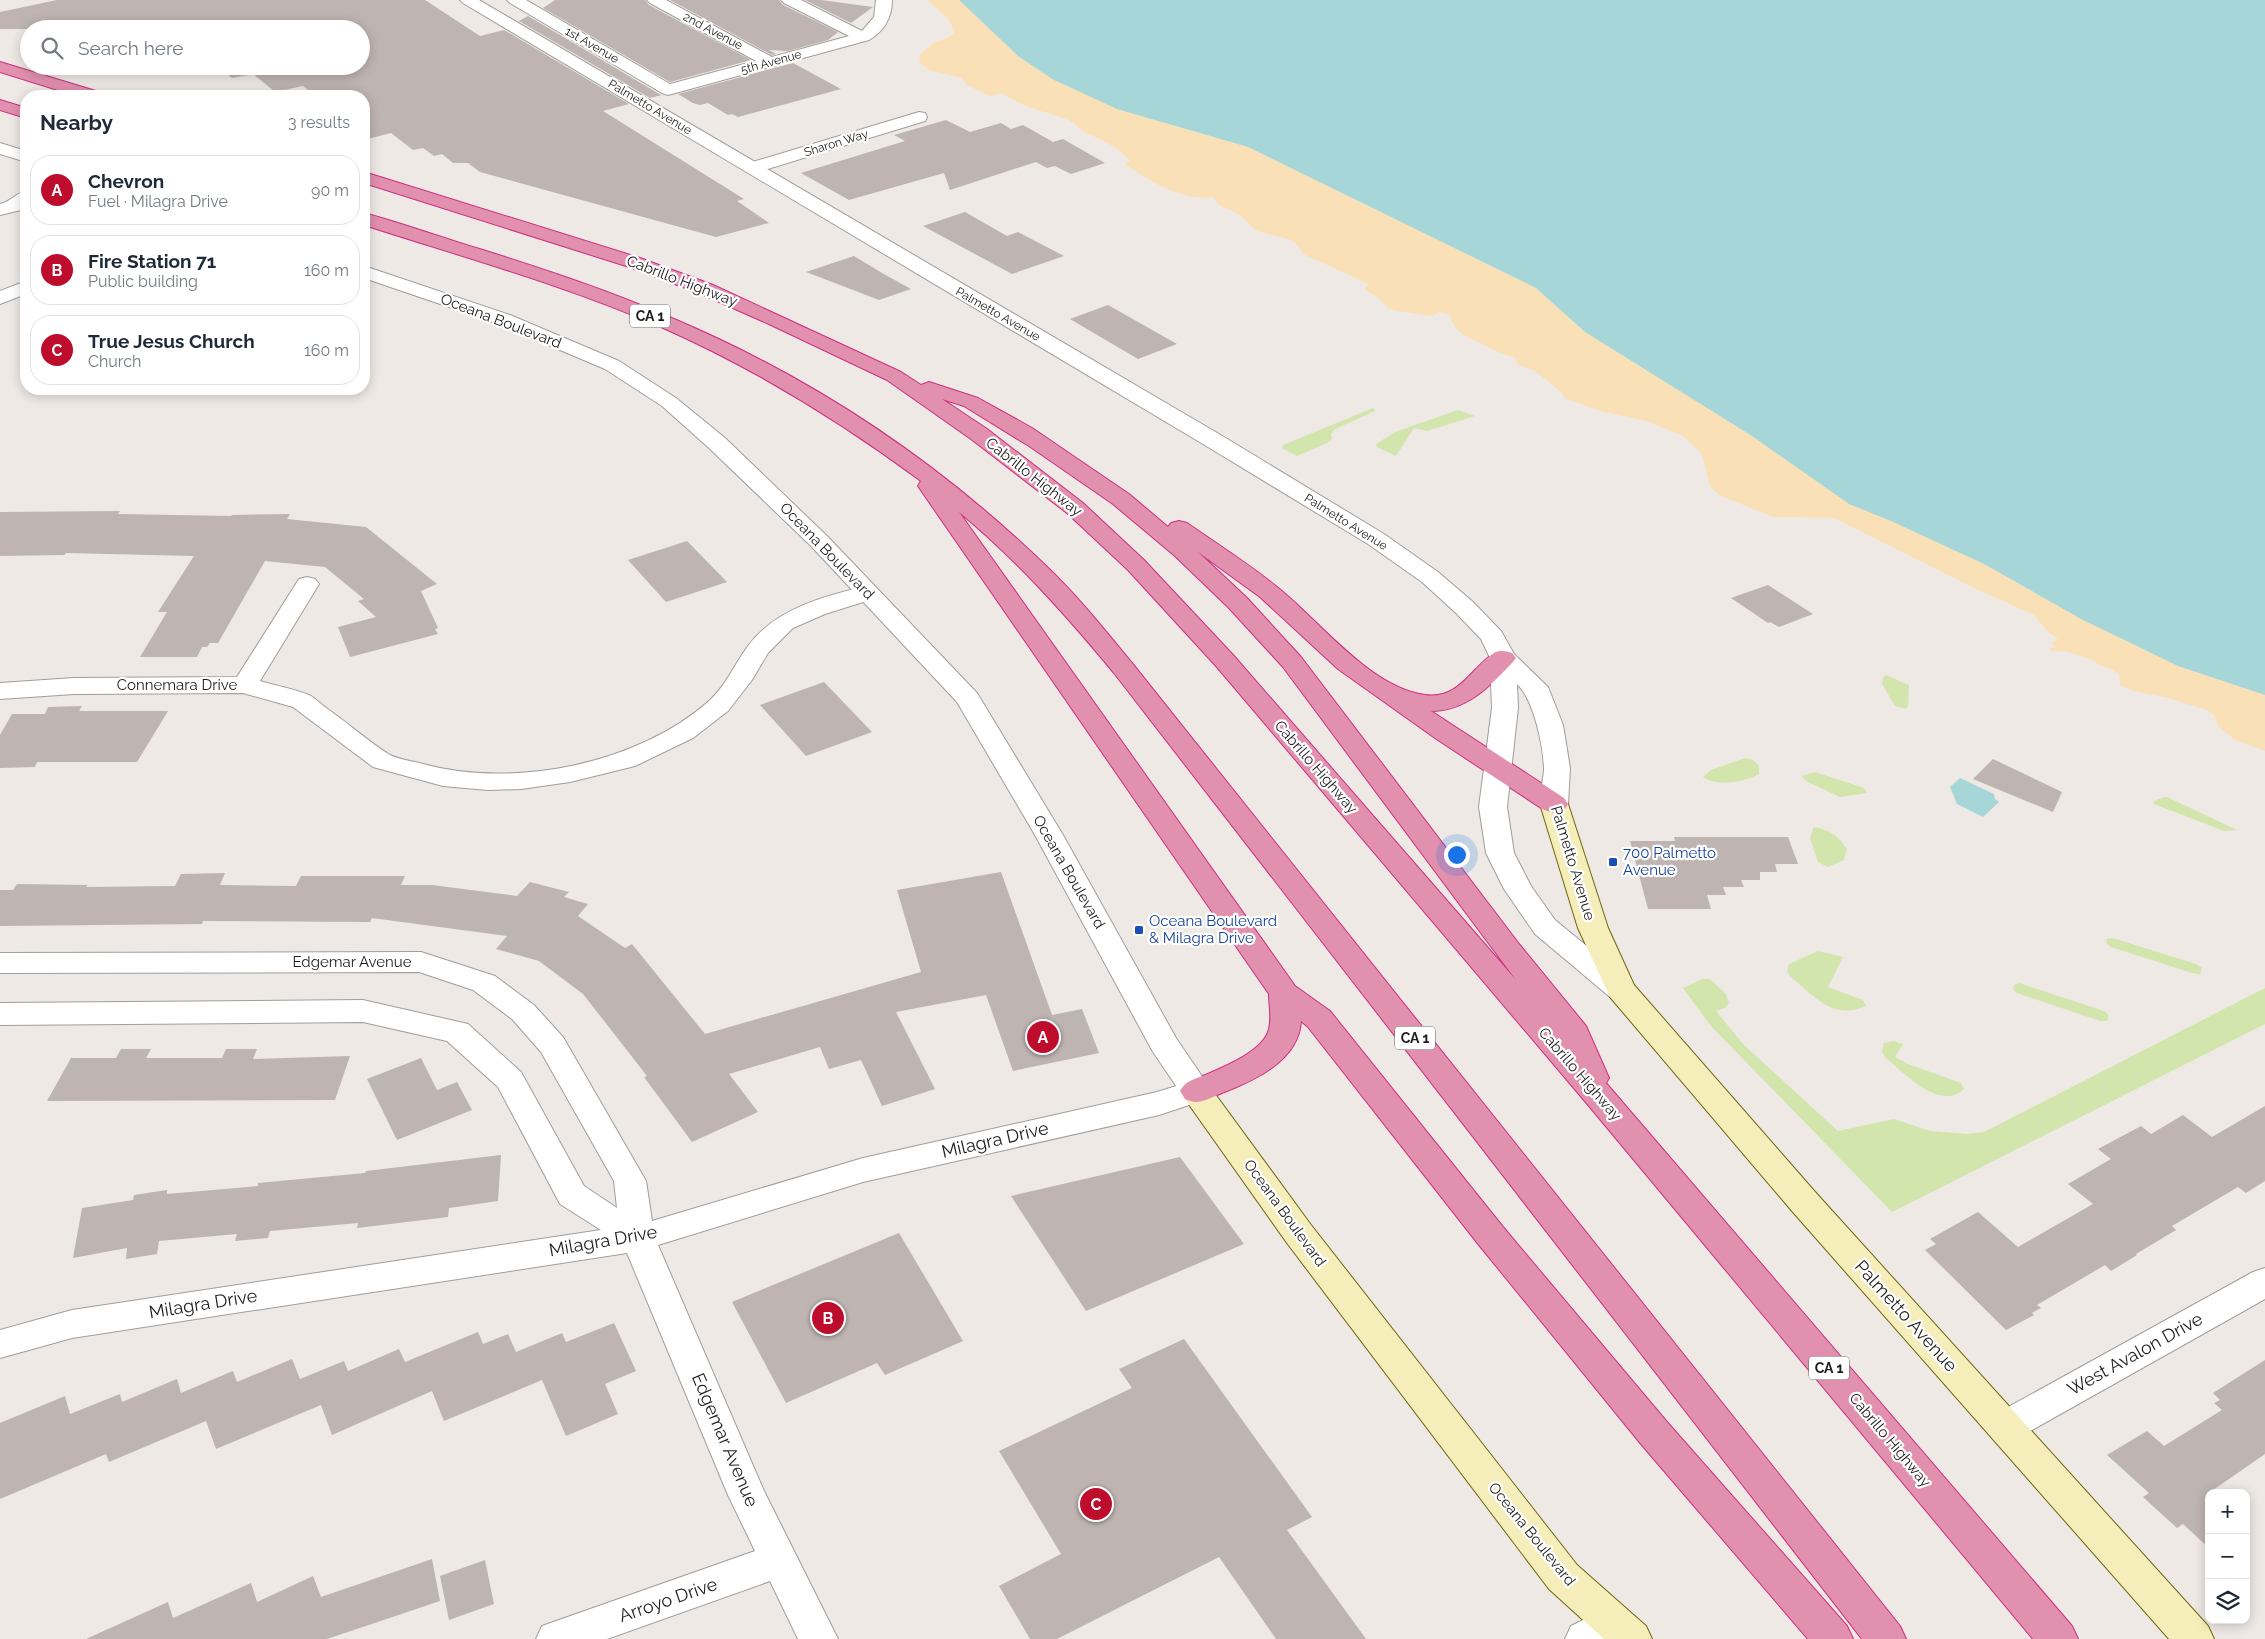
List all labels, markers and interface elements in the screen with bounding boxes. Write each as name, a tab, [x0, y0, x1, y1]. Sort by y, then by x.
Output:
street label: 2nd Avenue	[681, 9, 745, 53]
search box	[20, 20, 370, 75]
street label: 1st Avenue	[563, 24, 621, 66]
icon: search	[38, 34, 66, 62]
text: Search here	[78, 37, 184, 59]
street label: 5th Avenue	[739, 47, 803, 77]
street label: Palmetto Avenue	[606, 77, 694, 137]
text: Nearby	[40, 110, 113, 135]
text: 3 results	[288, 113, 350, 132]
street label: Sharon Way	[802, 126, 870, 159]
text: Chevron	[88, 170, 164, 192]
text: A	[52, 181, 62, 200]
text: 90 m	[311, 181, 349, 200]
text: Fuel · Milagra Drive	[88, 192, 228, 211]
text: Fire Station 71	[88, 250, 216, 272]
street label: Cabrillo Highway	[624, 252, 740, 310]
text: B	[52, 261, 62, 280]
text: 160 m	[304, 261, 349, 280]
text: Public building	[88, 272, 198, 291]
street label: Palmetto Avenue	[953, 284, 1043, 344]
street label: Oceana Boulevard	[438, 290, 564, 352]
road number: CA 1	[630, 304, 670, 328]
text: True Jesus Church	[88, 330, 255, 352]
text: C	[52, 341, 62, 360]
text: 160 m	[304, 341, 349, 360]
text: Church	[88, 352, 141, 371]
street label: Cabrillo Highway	[982, 434, 1086, 520]
street label: Palmetto Avenue	[1302, 491, 1390, 553]
street label: Oceana Boulevard	[776, 499, 878, 603]
street label: Connemara Drive	[117, 676, 237, 694]
street label: Cabrillo Highway	[1271, 717, 1361, 817]
street label: Palmetto Avenue	[1547, 804, 1599, 923]
street label: Oceana Boulevard	[1029, 812, 1109, 932]
your location	[1444, 842, 1470, 868]
place label: 700 Palmetto Avenue	[1623, 844, 1716, 879]
marker: 700 Palmetto Avenue	[1607, 856, 1619, 868]
place label: Oceana Boulevard & Milagra Drive	[1149, 912, 1277, 947]
marker: Oceana Boulevard & Milagra Drive	[1133, 924, 1145, 936]
street label: Edgemar Avenue	[292, 953, 412, 971]
pin: A	[1027, 1018, 1059, 1056]
street label: Cabrillo Highway	[1535, 1024, 1625, 1124]
road number: CA 1	[1395, 1026, 1435, 1050]
street label: Milagra Drive	[939, 1117, 1051, 1162]
street label: Oceana Boulevard	[1240, 1156, 1330, 1270]
street label: Milagra Drive	[547, 1221, 659, 1260]
street label: Palmetto Avenue	[1851, 1256, 1962, 1376]
street label: Milagra Drive	[147, 1285, 259, 1322]
pin: B	[812, 1299, 844, 1337]
street label: West Avalon Drive	[2063, 1307, 2206, 1399]
road number: CA 1	[1809, 1356, 1849, 1380]
street label: Edgemar Avenue	[688, 1370, 763, 1510]
street label: Cabrillo Highway	[1845, 1389, 1935, 1491]
street label: Oceana Boulevard	[1485, 1479, 1579, 1589]
pin: C	[1080, 1485, 1112, 1523]
map controls	[2205, 1489, 2250, 1624]
button: +	[2205, 1489, 2250, 1534]
button: −	[2205, 1534, 2250, 1579]
street label: Arroyo Drive	[616, 1573, 720, 1626]
button: layers	[2205, 1579, 2250, 1624]

